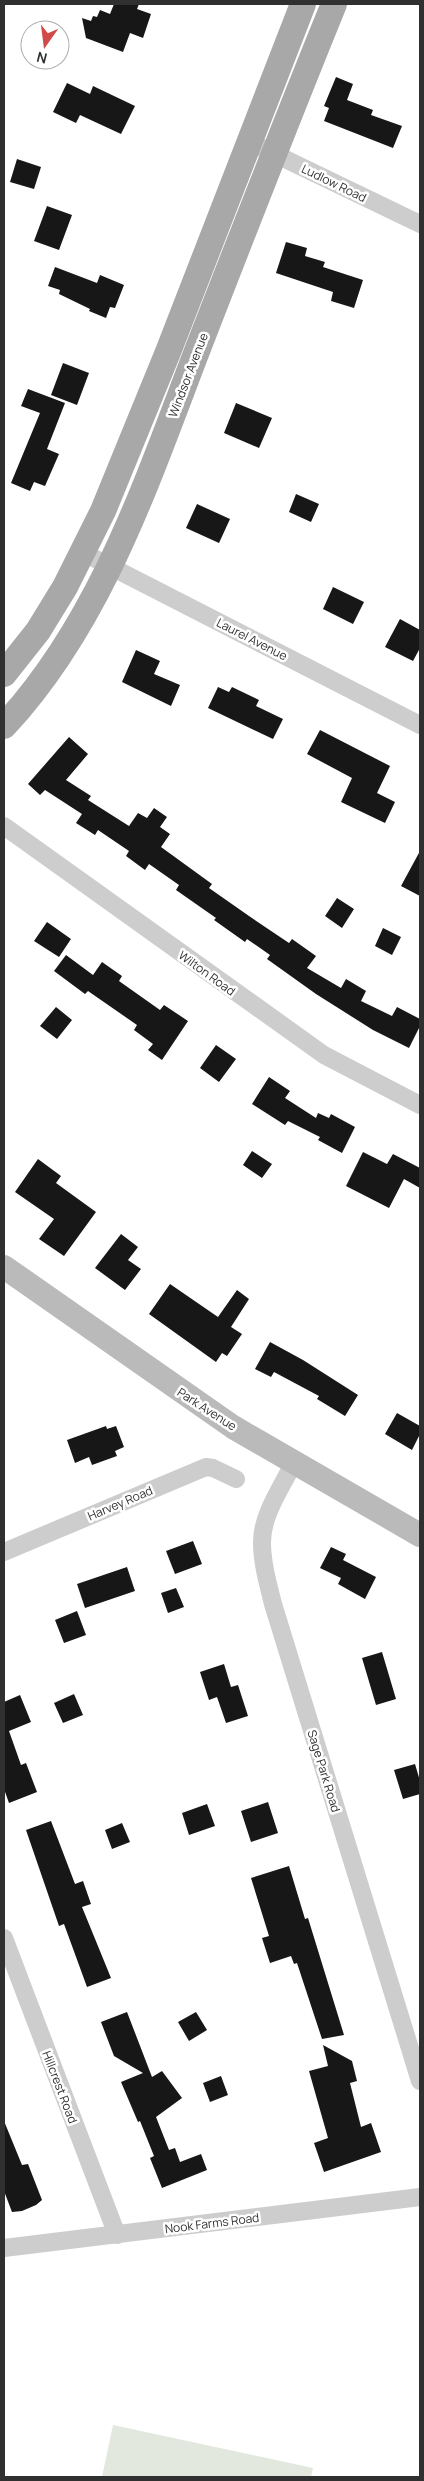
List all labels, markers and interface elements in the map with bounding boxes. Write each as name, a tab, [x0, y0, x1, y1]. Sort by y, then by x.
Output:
north arrow	[20, 20, 70, 70]
text: N	[35, 48, 49, 69]
street label: Ludlow Road	[299, 160, 369, 206]
street label: Windsor Avenue	[164, 330, 212, 420]
street label: Laurel Avenue	[214, 614, 290, 664]
street label: Wilton Road	[175, 947, 239, 999]
street label: Park Avenue	[174, 1384, 240, 1434]
street label: Harvey Road	[85, 1482, 155, 1524]
street label: Sage Park Road	[303, 1728, 345, 1814]
street label: Hillcrest Road	[38, 2048, 82, 2126]
street label: Nook Farms Road	[164, 2209, 260, 2237]

